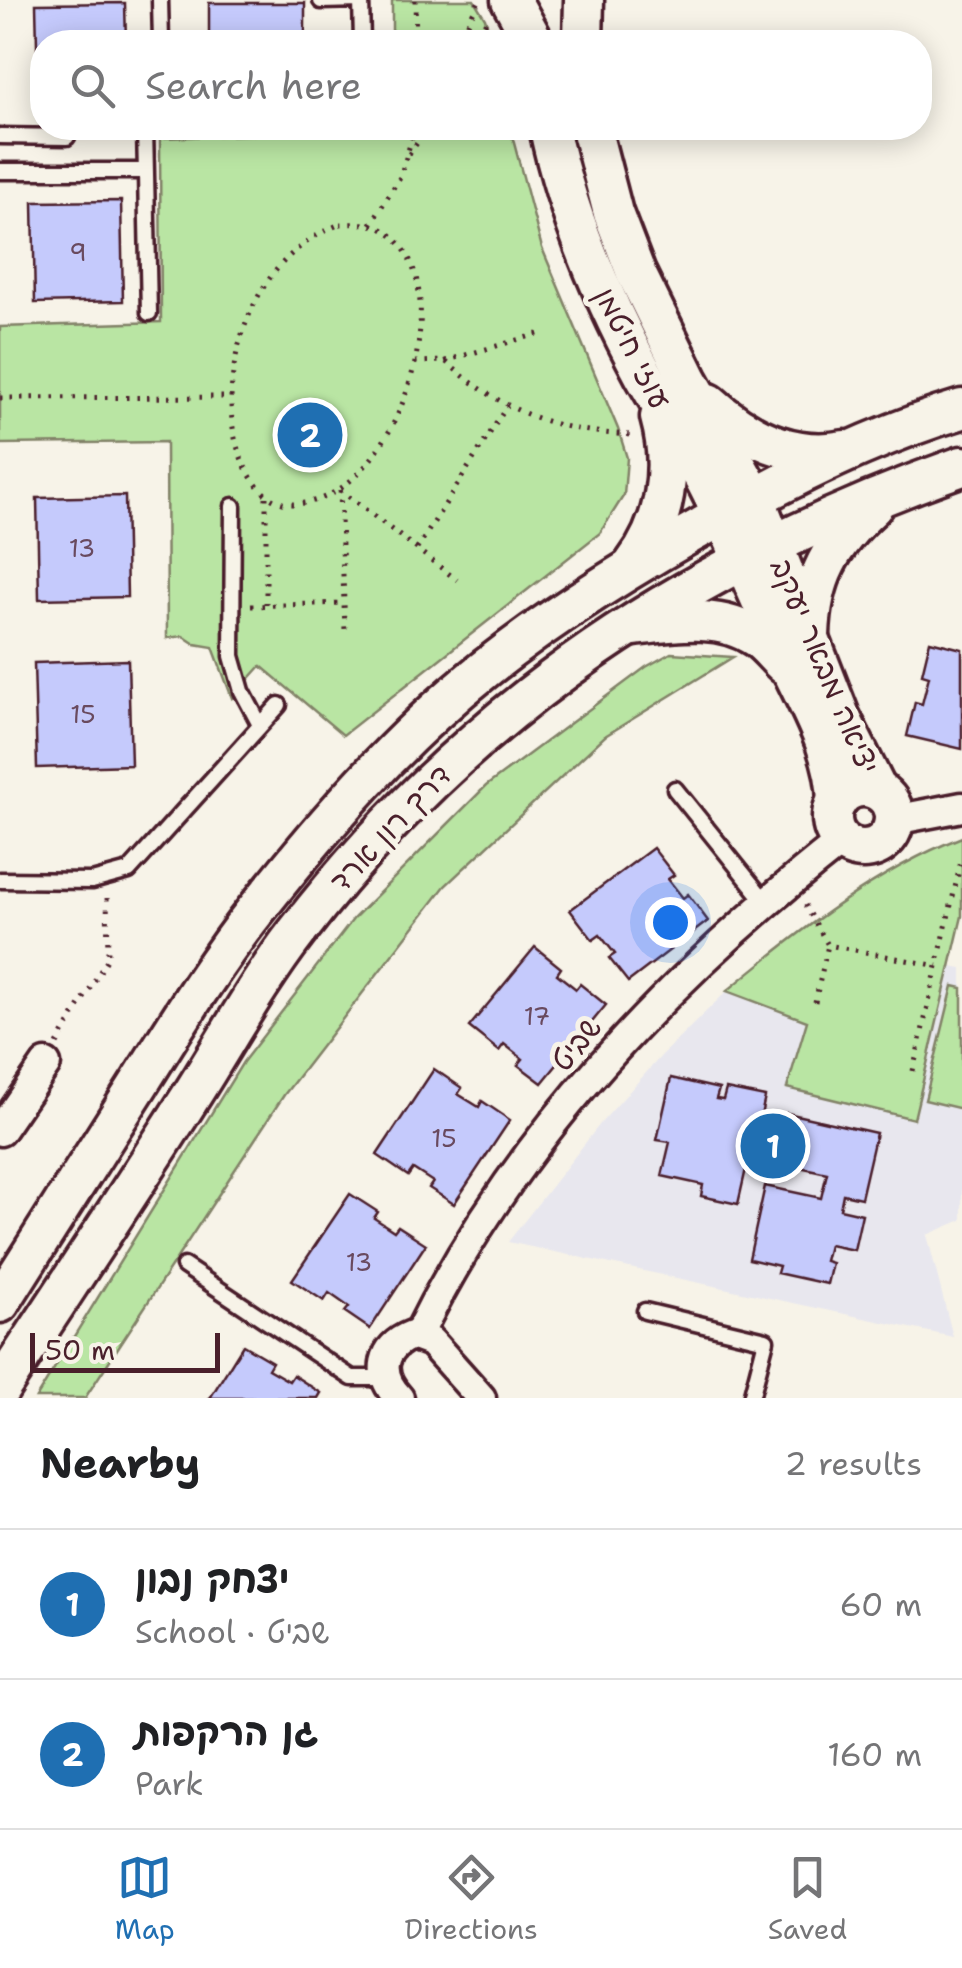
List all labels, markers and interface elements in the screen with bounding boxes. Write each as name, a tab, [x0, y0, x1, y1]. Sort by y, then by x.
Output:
search box	[30, 30, 932, 140]
icon: search	[65, 58, 120, 113]
text: Search here	[145, 60, 362, 111]
house number: 9	[69, 235, 87, 269]
street label: עוזי חיטמן	[585, 280, 681, 416]
pin: 2	[278, 398, 342, 472]
house number: 13	[69, 531, 95, 565]
street label: יציאה מבאר יעקב	[761, 552, 889, 780]
house number: 15	[70, 697, 96, 731]
street label: דרך רון ארד	[320, 755, 460, 901]
your location	[645, 897, 696, 948]
house number: 17	[524, 999, 550, 1033]
street label: שביט	[541, 1008, 611, 1080]
pin: 1	[740, 1108, 806, 1184]
house number: 15	[431, 1121, 457, 1155]
house number: 13	[346, 1245, 372, 1279]
scale bar	[30, 1328, 220, 1372]
text: 50 m	[45, 1331, 115, 1369]
text: Nearby	[40, 1435, 200, 1491]
text: 2 results	[785, 1442, 922, 1485]
text: יצחק נבון	[135, 1553, 289, 1604]
text: 1	[65, 1583, 80, 1626]
text: 60 m	[840, 1583, 922, 1626]
text: School · שביט	[135, 1610, 330, 1653]
text: גן הרקפות	[135, 1706, 318, 1757]
text: 2	[61, 1733, 84, 1776]
text: 160 m	[827, 1733, 922, 1776]
text: Park	[135, 1762, 204, 1805]
tab: Map	[115, 1850, 175, 1948]
tab: Directions	[404, 1850, 538, 1948]
tab: Saved	[768, 1850, 847, 1948]

